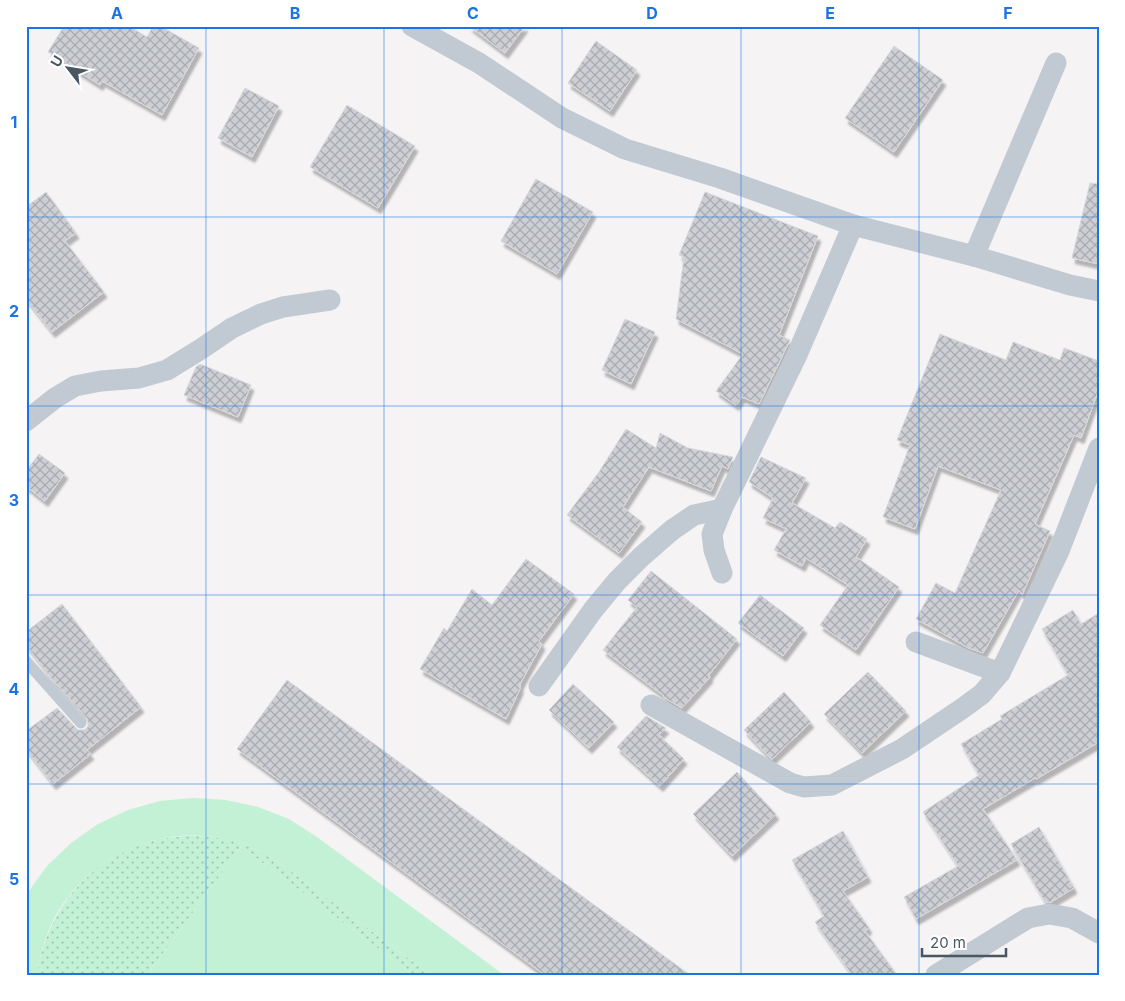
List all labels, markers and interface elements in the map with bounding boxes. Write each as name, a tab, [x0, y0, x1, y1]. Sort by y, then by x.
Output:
text: A	[111, 3, 123, 23]
text: B	[290, 3, 300, 23]
text: C	[467, 3, 479, 23]
text: D	[646, 3, 658, 23]
text: E	[825, 3, 835, 23]
text: F	[1003, 3, 1013, 23]
north arrow	[42, 42, 92, 92]
text: U	[47, 52, 66, 70]
text: 1	[11, 112, 17, 132]
text: 2	[9, 301, 19, 321]
text: 3	[9, 490, 19, 510]
text: 4	[9, 679, 20, 699]
text: 5	[9, 869, 19, 889]
scale bar	[922, 926, 1006, 958]
text: 20 m	[930, 933, 966, 952]

